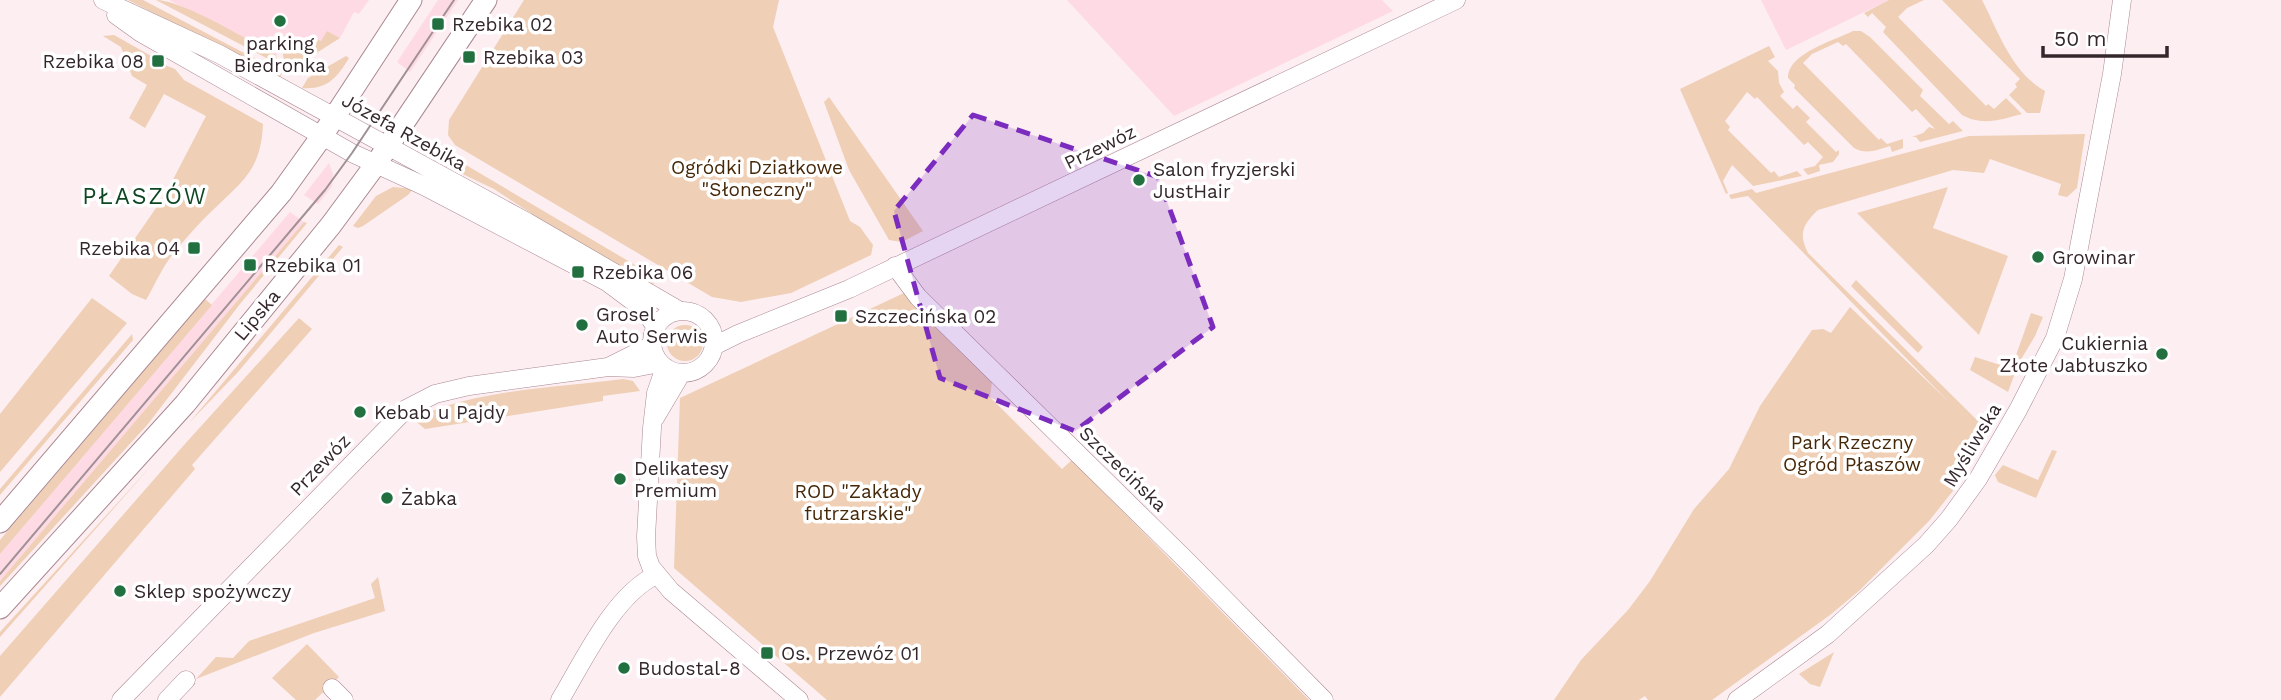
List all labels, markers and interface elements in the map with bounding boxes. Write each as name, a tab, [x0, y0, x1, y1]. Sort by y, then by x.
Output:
marker: parking Biedronka	[272, 13, 288, 29]
place label: Rzebika 02	[452, 13, 553, 36]
scale bar	[2043, 14, 2167, 58]
marker: Rzebika 02	[430, 16, 446, 32]
text: 50 m	[2054, 26, 2106, 51]
place label: parking Biedronka	[234, 32, 326, 77]
place label: Rzebika 03	[483, 46, 583, 69]
marker: Rzebika 03	[461, 49, 477, 65]
place label: Rzebika 08	[43, 50, 144, 73]
marker: Rzebika 08	[150, 53, 166, 69]
street label: Józefa Rzebika	[338, 88, 470, 176]
street label: Przewóz	[1060, 120, 1140, 174]
park label: Ogródki Działkowe "Słoneczny"	[671, 156, 843, 201]
place label: Salon fryzjerski JustHair	[1153, 158, 1295, 203]
marker: Salon fryzjerski JustHair	[1131, 172, 1147, 188]
district label: PŁASZÓW	[82, 182, 208, 210]
place label: Rzebika 04	[79, 237, 180, 260]
marker: Rzebika 04	[186, 240, 202, 256]
place label: Growinar	[2052, 246, 2136, 269]
marker: Growinar	[2030, 249, 2046, 265]
place label: Rzebika 01	[264, 254, 361, 277]
marker: Rzebika 01	[242, 257, 258, 273]
place label: Rzebika 06	[592, 261, 693, 284]
marker: Rzebika 06	[570, 264, 586, 280]
street label: Lipska	[229, 285, 285, 345]
place label: Grosel Auto Serwis	[596, 303, 708, 348]
place label: Szczecińska 02	[855, 305, 996, 328]
marker: Szczecińska 02	[833, 308, 849, 324]
marker: Grosel Auto Serwis	[574, 317, 590, 333]
place label: Cukiernia Złote Jabłuszko	[2000, 332, 2148, 377]
marker: Cukiernia Złote Jabłuszko	[2154, 346, 2170, 362]
street label: Myśliwska	[1938, 399, 2006, 491]
place label: Kebab u Pajdy	[374, 401, 505, 424]
marker: Kebab u Pajdy	[352, 404, 368, 420]
street label: Szczecińska	[1075, 422, 1172, 517]
street label: Przewóz	[285, 429, 355, 501]
park label: Park Rzeczny Ogród Płaszów	[1783, 431, 1921, 476]
place label: Delikatesy Premium	[634, 457, 729, 502]
marker: Delikatesy Premium	[612, 471, 628, 487]
park label: ROD "Zakłady futrzarskie"	[794, 480, 922, 525]
place label: Żabka	[401, 487, 457, 510]
marker: Żabka	[379, 490, 395, 506]
place label: Sklep spożywczy	[134, 580, 292, 603]
marker: Sklep spożywczy	[112, 583, 128, 599]
place label: Os. Przewóz 01	[781, 642, 920, 665]
marker: Os. Przewóz 01	[759, 645, 775, 661]
place label: Budostal-8	[638, 657, 741, 680]
marker: Budostal-8	[616, 660, 632, 676]

